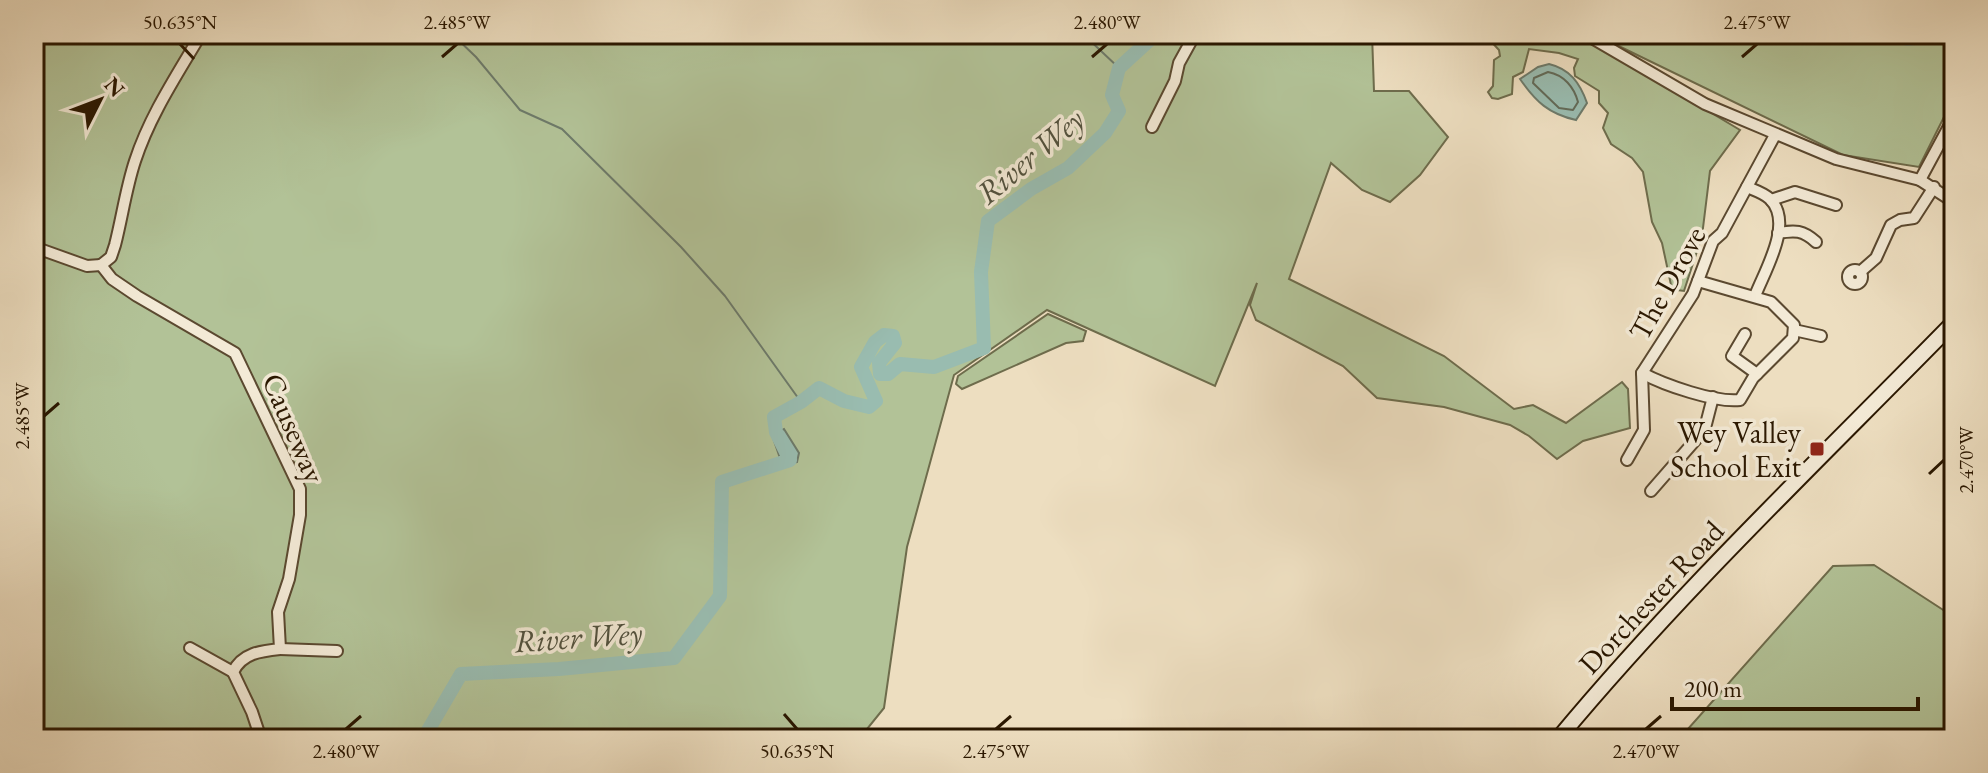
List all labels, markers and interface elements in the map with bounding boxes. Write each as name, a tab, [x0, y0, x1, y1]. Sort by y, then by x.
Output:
text: 50.635°N	[143, 9, 217, 35]
text: 2.485°W	[423, 9, 491, 35]
text: 2.480°W	[1073, 9, 1141, 35]
text: 2.475°W	[1723, 9, 1791, 35]
north arrow	[60, 60, 140, 140]
text: N	[98, 71, 131, 103]
water label: River Wey	[967, 99, 1093, 213]
street label: The Drove	[1620, 219, 1714, 347]
street label: Causeway	[254, 367, 335, 490]
text: 2.485°W	[9, 382, 35, 450]
place label: Wey Valley School Exit	[1670, 413, 1802, 486]
text: 2.470°W	[1953, 426, 1979, 494]
marker: Wey Valley School Exit	[1808, 440, 1826, 458]
street label: Dorchester Road	[1570, 511, 1733, 682]
water label: River Wey	[512, 612, 644, 662]
scale bar	[1672, 661, 1918, 711]
text: 200 m	[1684, 673, 1742, 704]
text: 2.480°W	[312, 738, 380, 764]
text: 50.635°N	[760, 738, 834, 764]
text: 2.475°W	[962, 738, 1030, 764]
text: 2.470°W	[1612, 738, 1680, 764]

